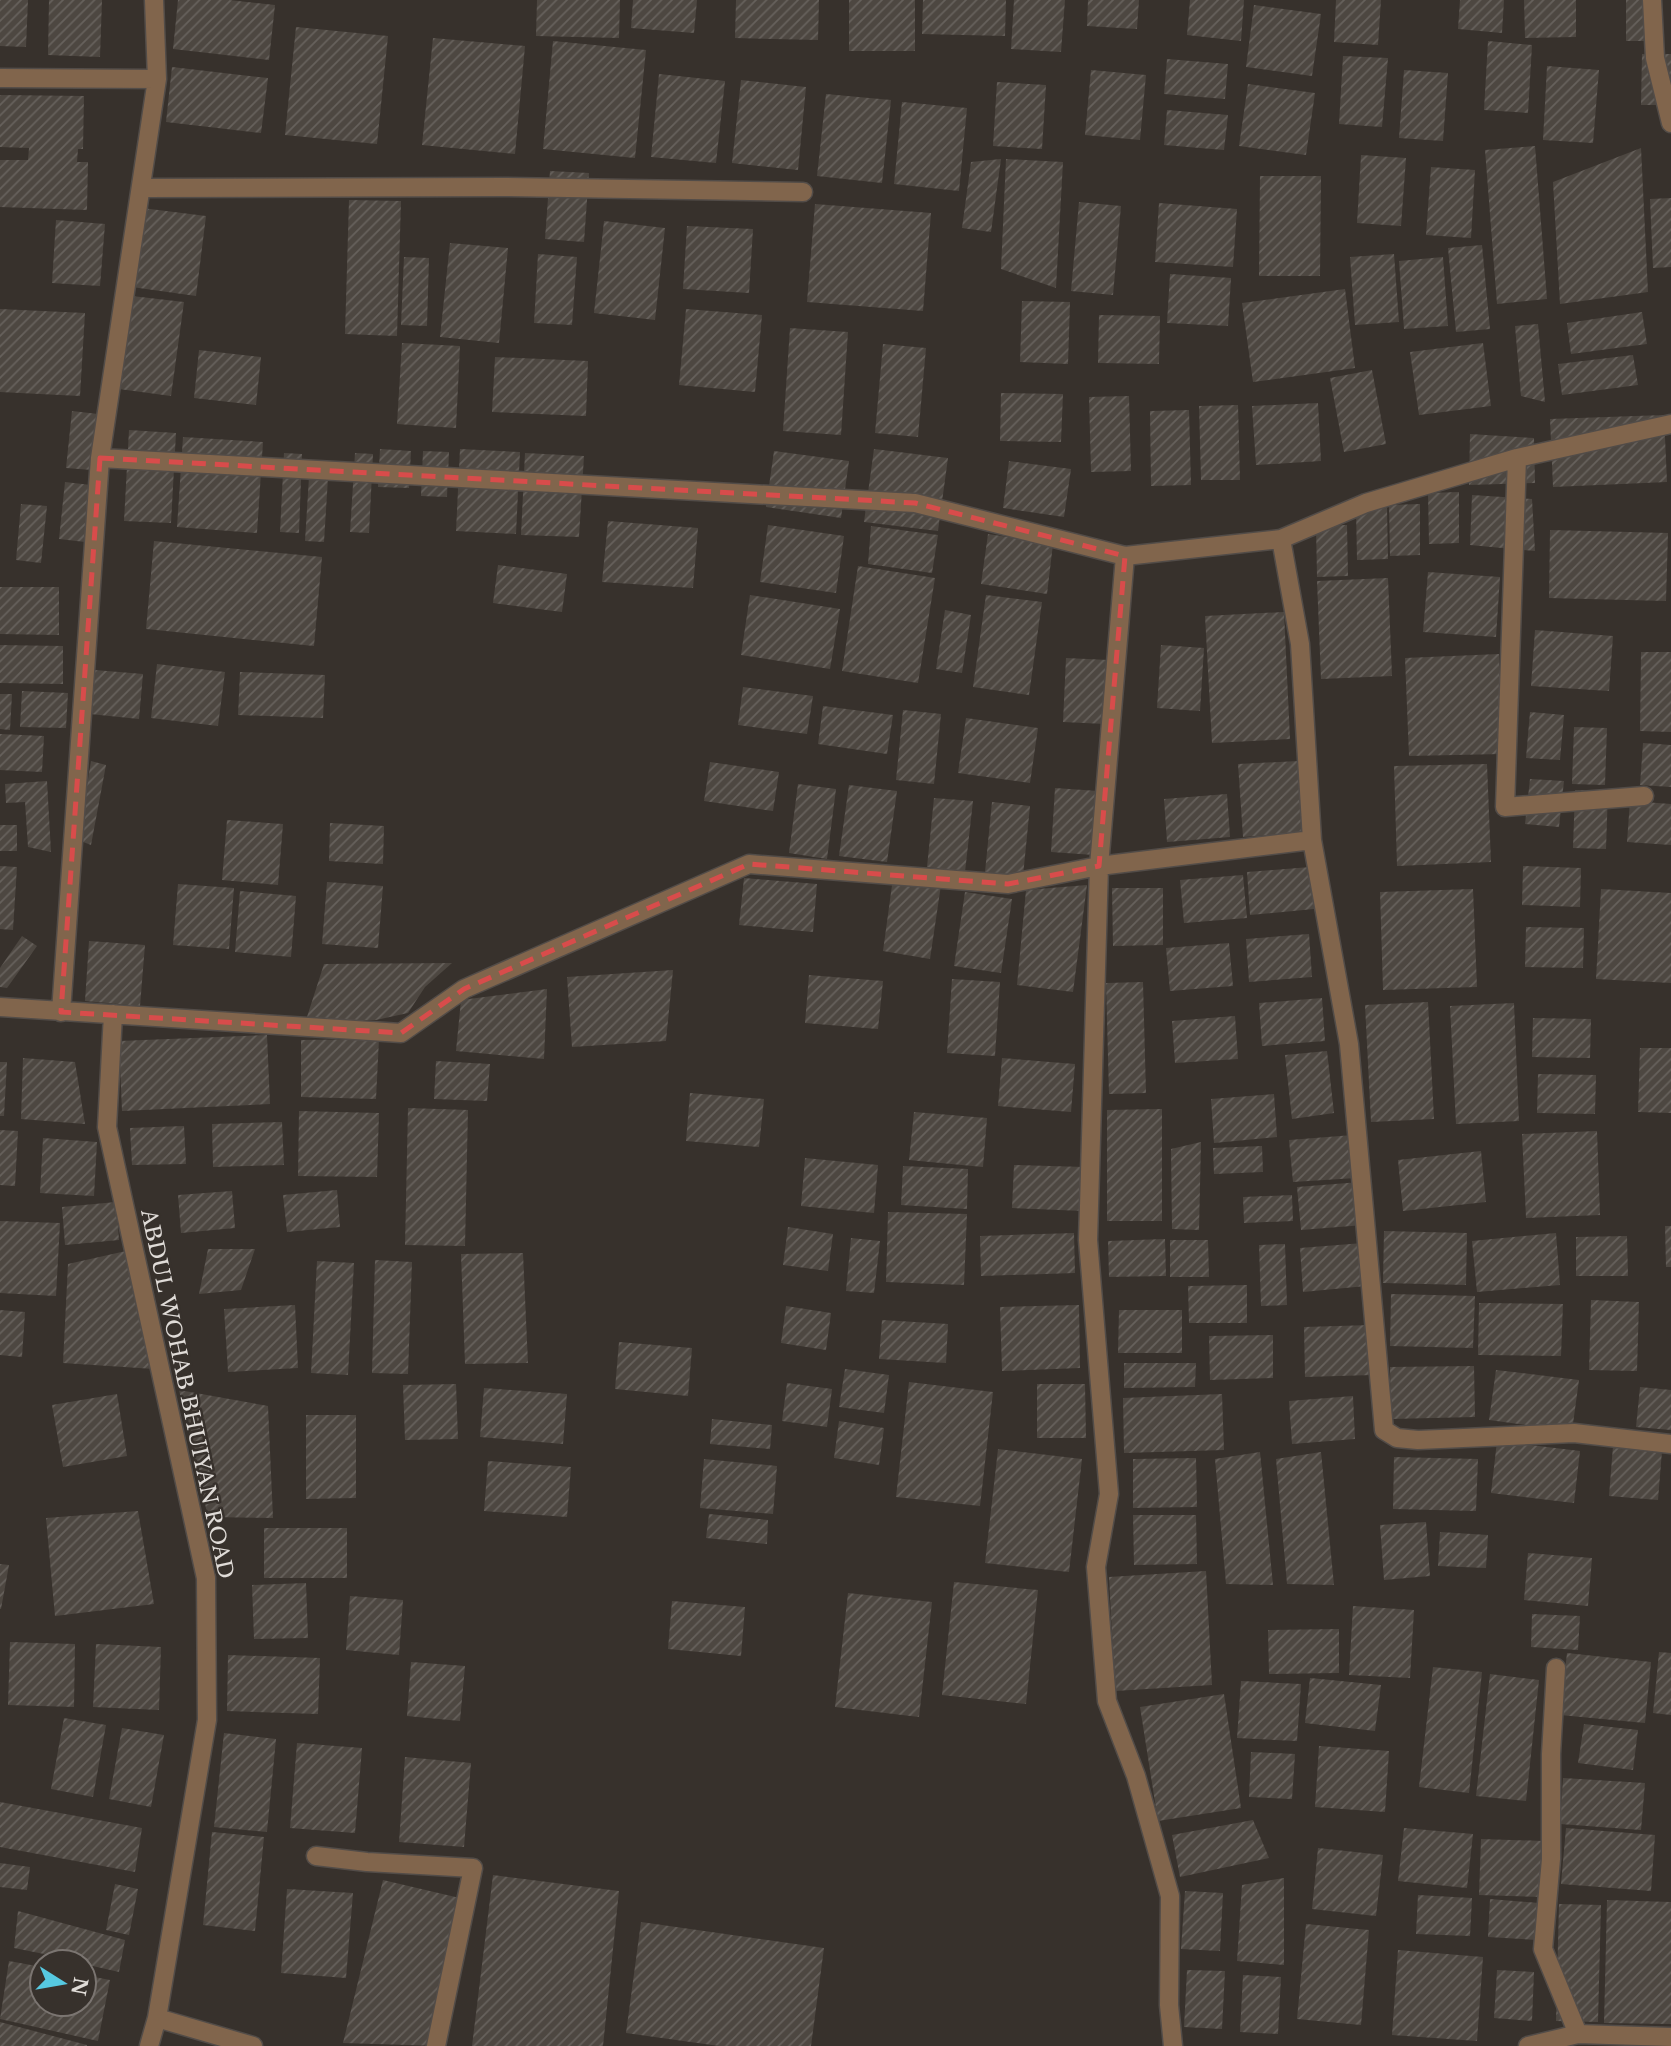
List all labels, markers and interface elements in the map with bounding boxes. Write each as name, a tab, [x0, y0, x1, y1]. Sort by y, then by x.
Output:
street label: ABDUL WOHAB BHUIYAN ROAD	[135, 1206, 239, 1581]
north arrow	[28, 1948, 98, 2018]
text: N	[66, 1975, 92, 1997]

